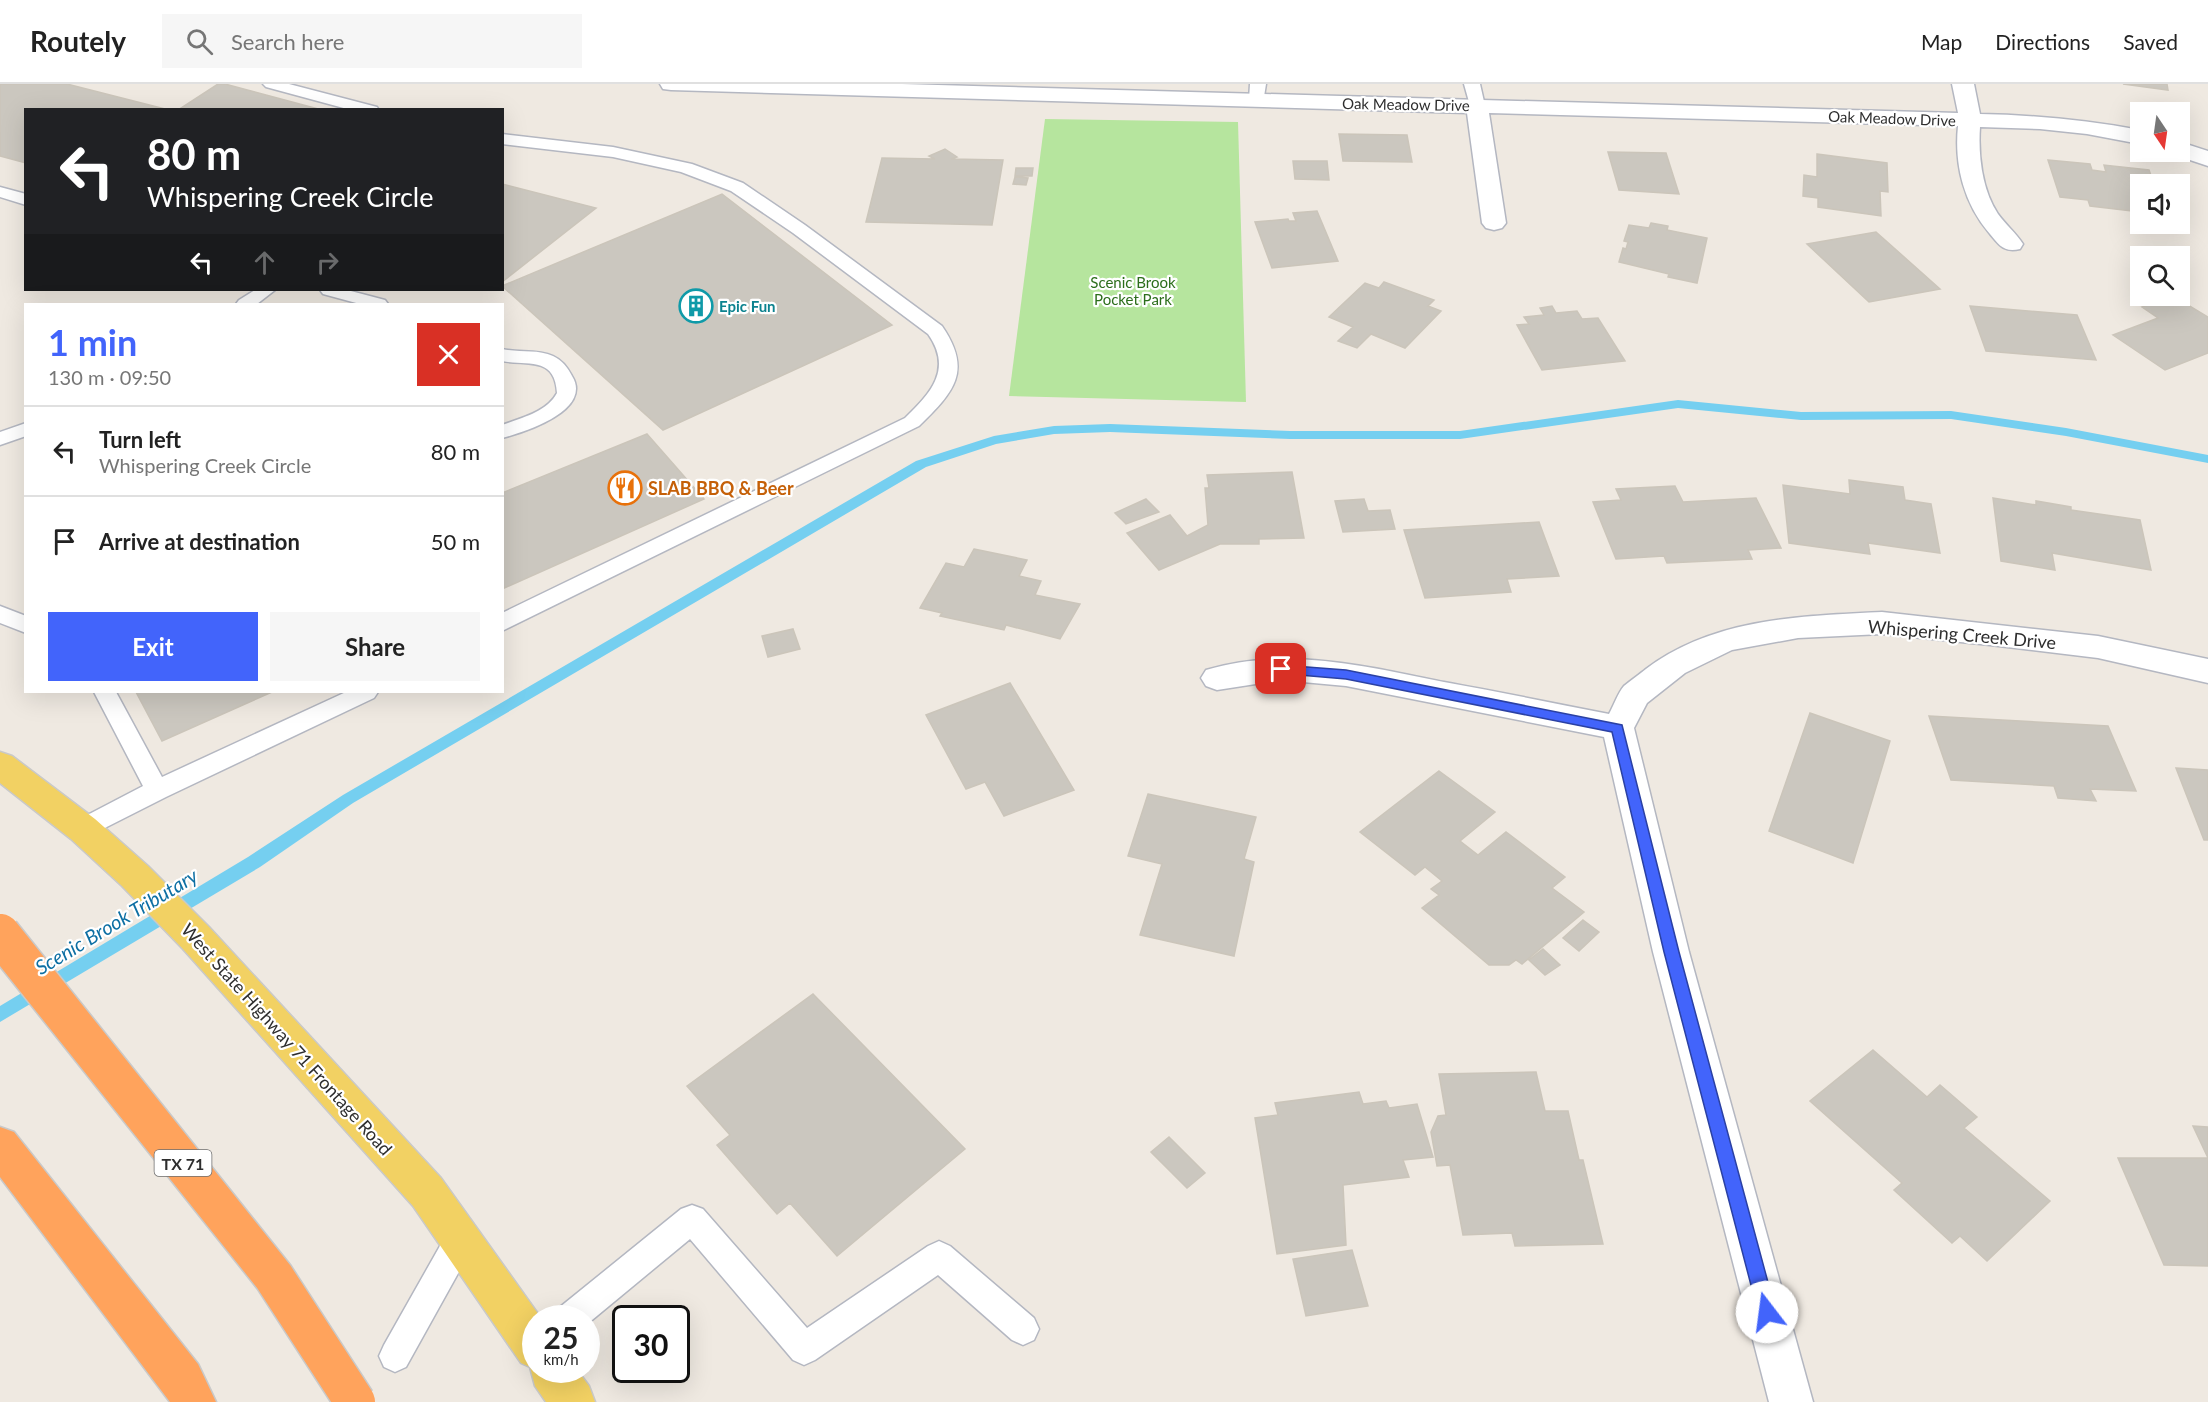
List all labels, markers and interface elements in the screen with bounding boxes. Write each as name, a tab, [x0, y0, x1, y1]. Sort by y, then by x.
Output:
search box	[162, 14, 582, 68]
text: Routely	[30, 24, 126, 58]
icon: search	[183, 25, 216, 58]
text: Search here	[231, 28, 344, 55]
text: Map	[1921, 29, 1962, 54]
text: Directions	[1995, 29, 2090, 54]
text: Saved	[2123, 29, 2178, 54]
street label: Oak Meadow Drive	[1342, 94, 1470, 114]
north arrow	[2130, 102, 2190, 162]
map controls	[2130, 102, 2190, 306]
street label: Oak Meadow Drive	[1828, 107, 1956, 129]
text: 80 m	[147, 129, 241, 179]
icon: left	[48, 132, 126, 210]
button: sound	[2130, 174, 2190, 234]
text: Whispering Creek Circle	[147, 180, 433, 213]
icon: left	[185, 246, 218, 279]
icon: ahead	[248, 246, 281, 279]
icon: right	[311, 246, 344, 279]
button: search	[2130, 246, 2190, 306]
park label: Scenic Brook Pocket Park	[1090, 273, 1176, 308]
building icon: Epic Fun	[678, 288, 714, 324]
place label: Epic Fun	[719, 297, 776, 315]
text: 1 min	[48, 320, 137, 364]
button: close	[417, 323, 480, 386]
text: 130 m · 09:50	[48, 365, 171, 389]
text: Turn left	[99, 426, 181, 453]
icon: left	[48, 435, 81, 468]
text: 80 m	[431, 438, 480, 465]
text: Whispering Creek Circle	[99, 453, 311, 477]
restaurant icon: SLAB BBQ & Beer	[607, 470, 643, 506]
place label: SLAB BBQ & Beer	[648, 477, 794, 499]
icon: arrive	[48, 525, 81, 558]
text: Arrive at destination	[99, 528, 300, 555]
text: 50 m	[431, 528, 480, 555]
button: Exit	[48, 612, 258, 681]
button: Share	[270, 612, 480, 681]
street label: Whispering Creek Drive	[1867, 615, 2057, 653]
pin	[1255, 643, 1306, 694]
icon: arrive	[1264, 652, 1297, 685]
water label: Scenic Brook Tributary	[30, 863, 202, 979]
street label: West State Highway 71 Frontage Road	[177, 918, 397, 1160]
road number: TX 71	[154, 1150, 212, 1176]
position arrow	[1735, 1280, 1799, 1344]
speed limit sign: 30	[612, 1305, 690, 1383]
text: 25	[544, 1319, 578, 1355]
text: km/h	[543, 1350, 579, 1368]

